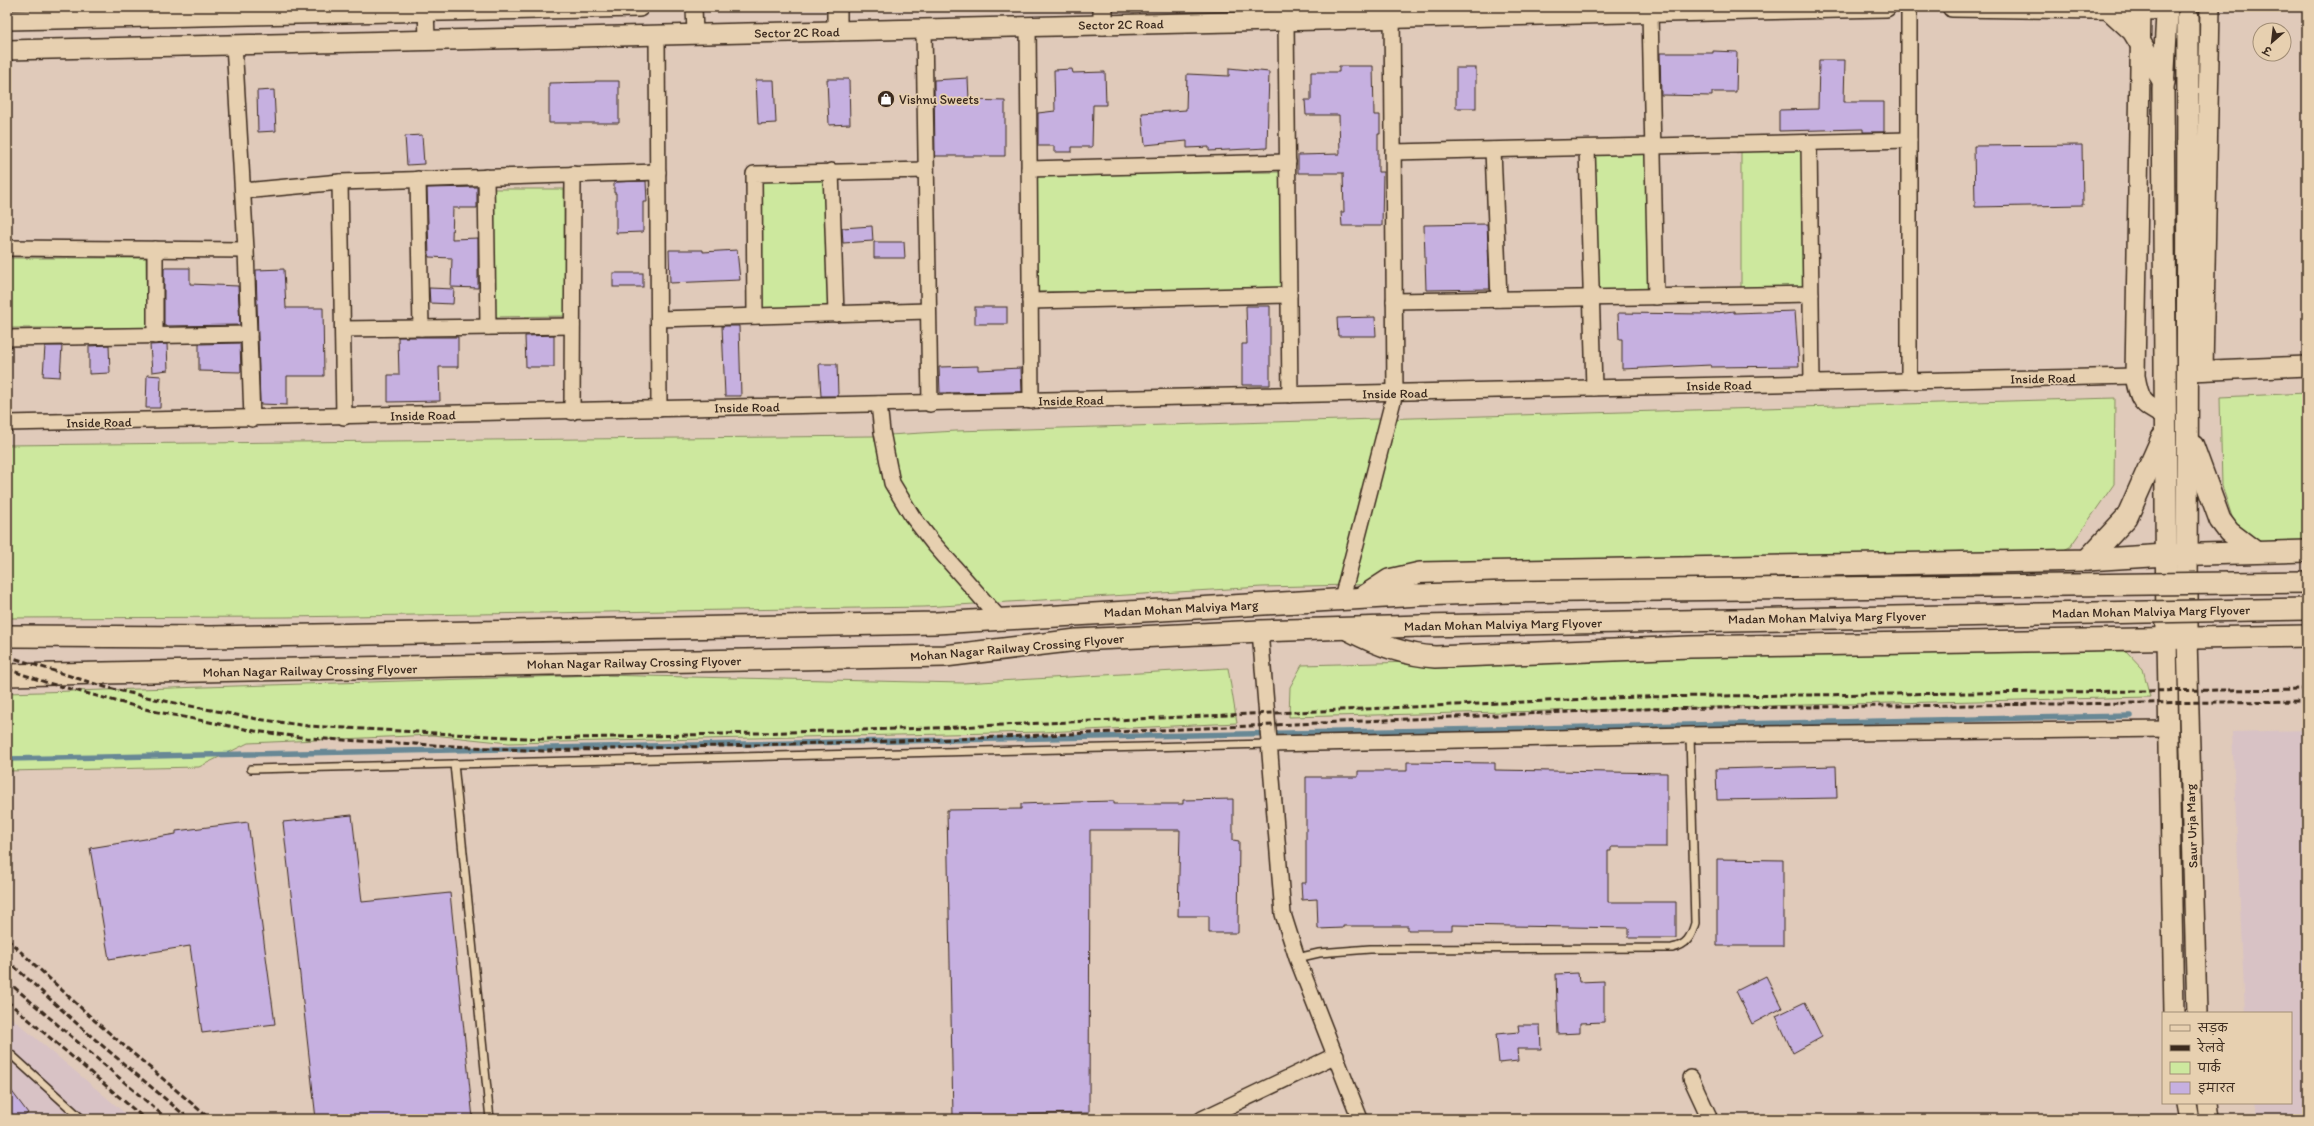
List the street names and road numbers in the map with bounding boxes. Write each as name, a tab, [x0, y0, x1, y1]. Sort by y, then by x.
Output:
street label: Sector 2C Road	[1078, 16, 1164, 33]
street label: Sector 2C Road	[754, 24, 840, 41]
street label: Inside Road	[2010, 370, 2076, 387]
street label: Inside Road	[1686, 377, 1752, 394]
street label: Inside Road	[1362, 385, 1428, 402]
street label: Inside Road	[1038, 392, 1104, 409]
street label: Inside Road	[714, 399, 780, 416]
street label: Inside Road	[390, 407, 456, 424]
street label: Inside Road	[66, 414, 132, 431]
street label: Madan Mohan Malviya Marg	[1103, 597, 1259, 620]
street label: Madan Mohan Malviya Marg Flyover	[2052, 602, 2251, 621]
street label: Madan Mohan Malviya Marg Flyover	[1728, 608, 1927, 627]
street label: Madan Mohan Malviya Marg Flyover	[1404, 615, 1603, 634]
street label: Mohan Nagar Railway Crossing Flyover	[909, 631, 1126, 664]
street label: Mohan Nagar Railway Crossing Flyover	[526, 653, 742, 672]
street label: Mohan Nagar Railway Crossing Flyover	[202, 661, 418, 680]
street label: Saur Urja Marg	[2183, 783, 2200, 868]

